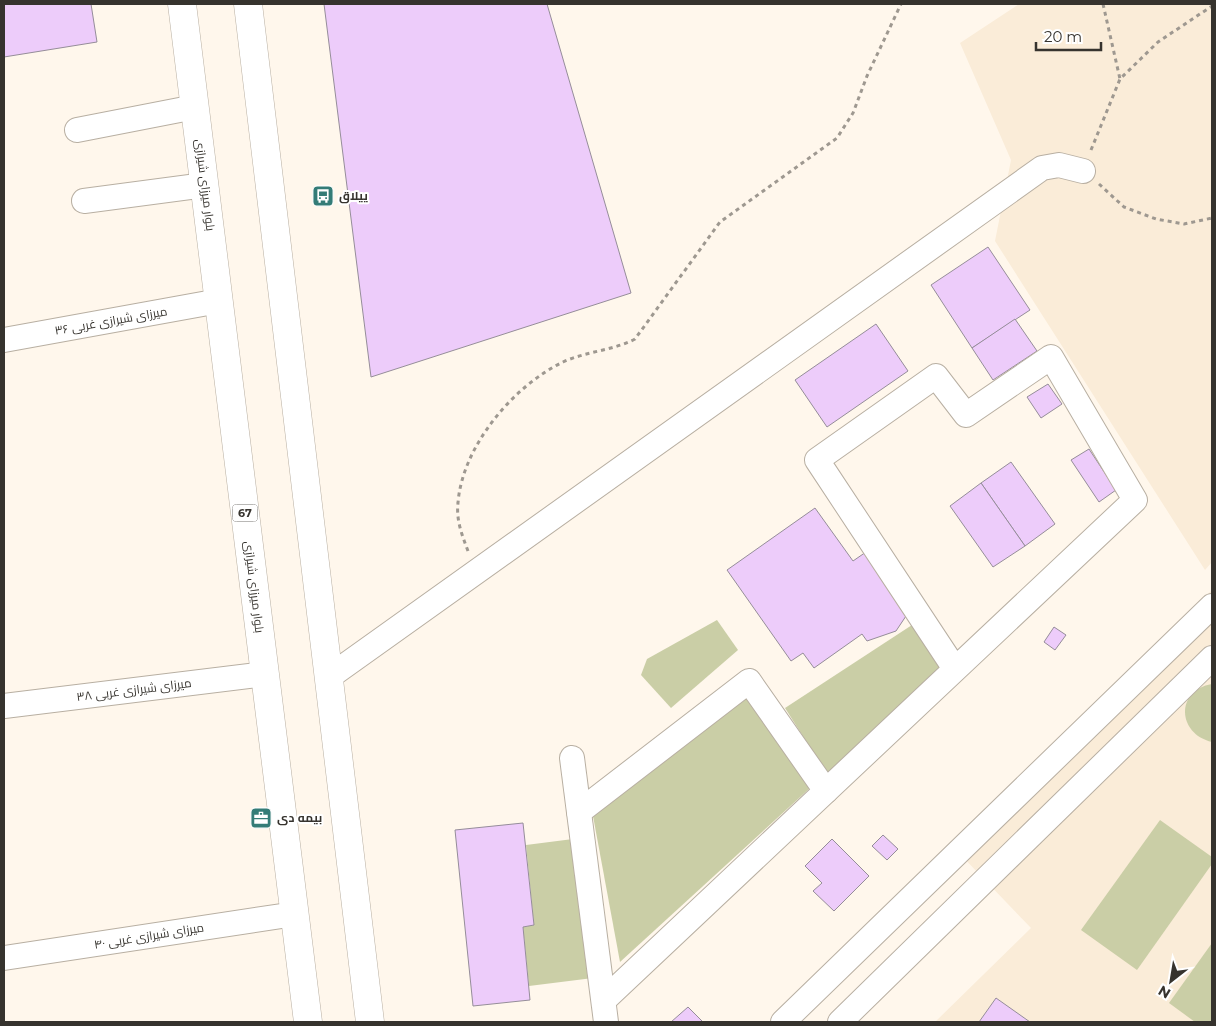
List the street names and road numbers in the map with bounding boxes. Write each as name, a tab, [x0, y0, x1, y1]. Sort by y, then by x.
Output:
street label: بلوار میرزای شیرازی	[192, 138, 219, 232]
street label: میرزای شیرازی غربی ۳۶	[53, 303, 168, 338]
road number: 67	[232, 504, 258, 522]
street label: بلوار میرزای شیرازی	[241, 540, 268, 634]
street label: میرزای شیرازی غربی ۳۸	[76, 675, 192, 704]
street label: میرزای شیرازی غربی ۴۰	[93, 919, 205, 952]

